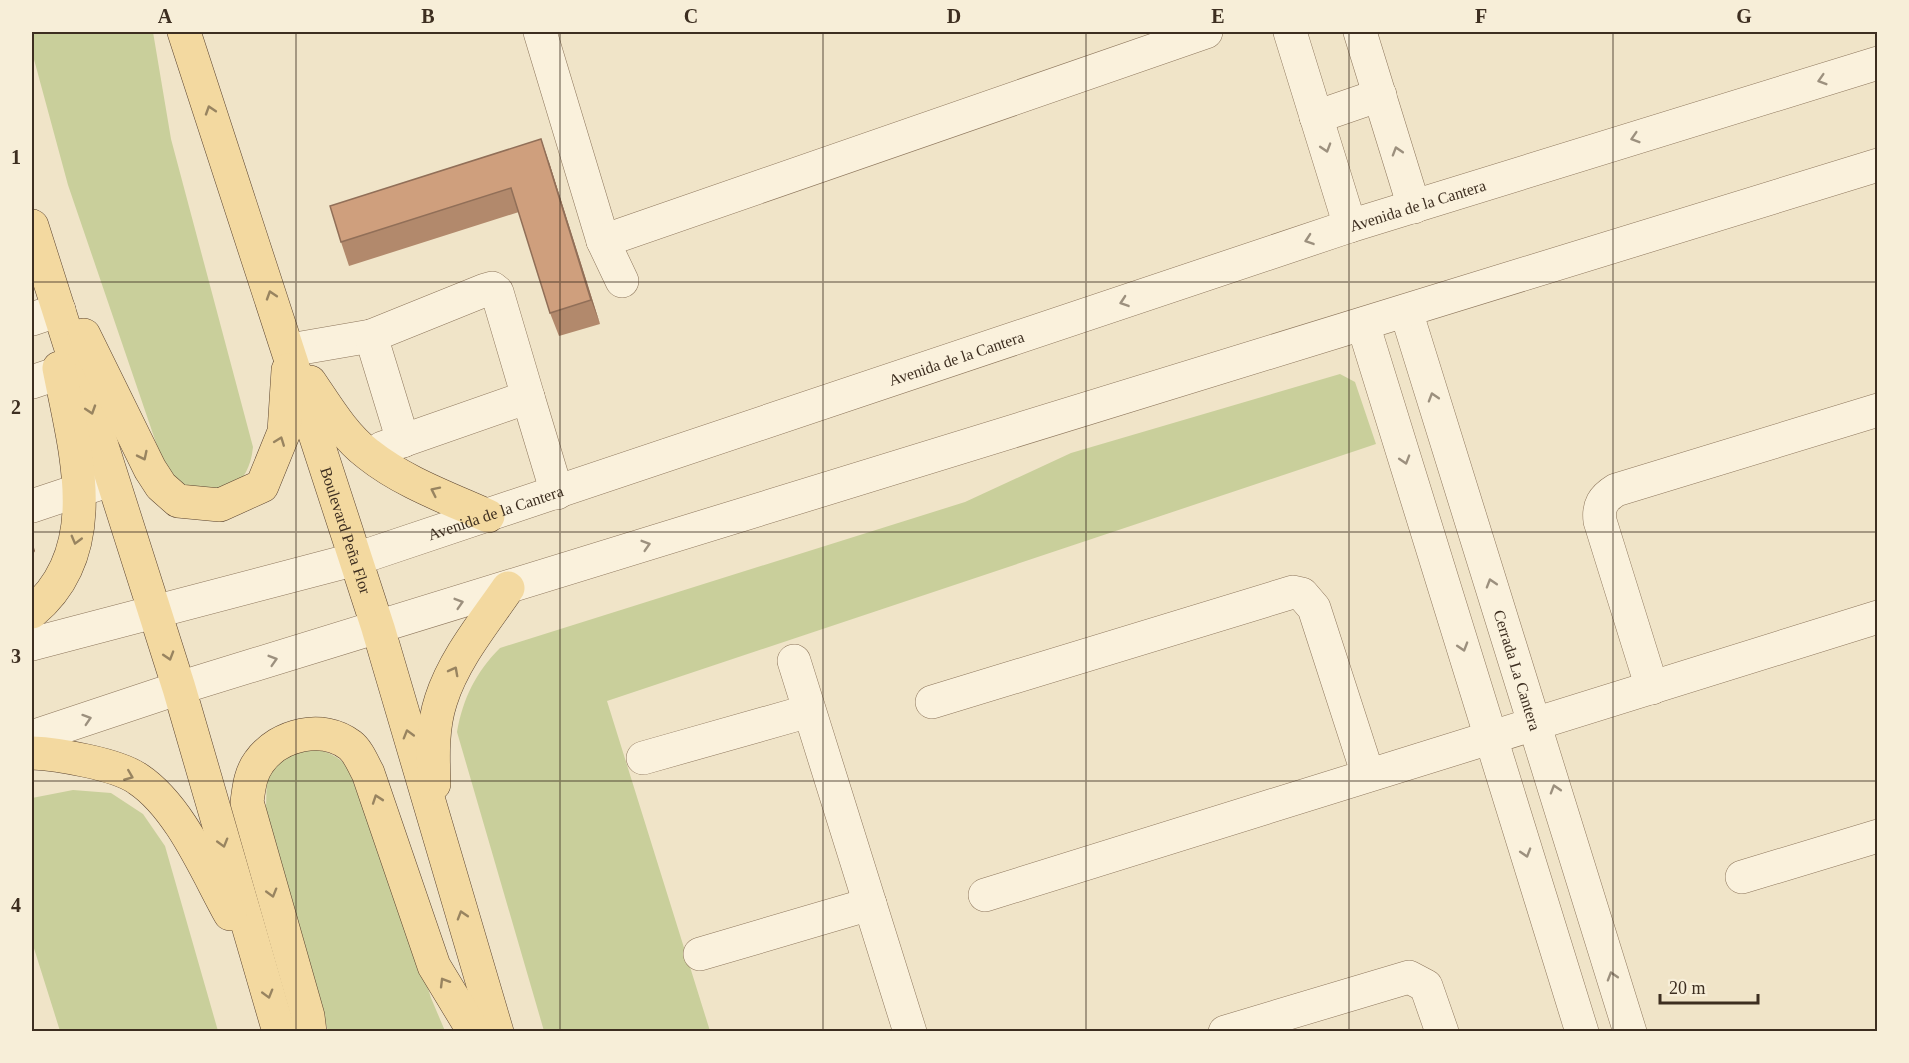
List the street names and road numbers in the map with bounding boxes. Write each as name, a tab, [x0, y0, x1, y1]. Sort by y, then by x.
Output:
street label: Avenida de la Cantera	[1348, 177, 1488, 235]
street label: Avenida de la Cantera	[887, 328, 1026, 389]
street label: Boulevard Peña Flor	[317, 465, 375, 597]
street label: Avenida de la Cantera	[426, 482, 565, 543]
street label: Cerrada La Cantera	[1490, 608, 1544, 733]

